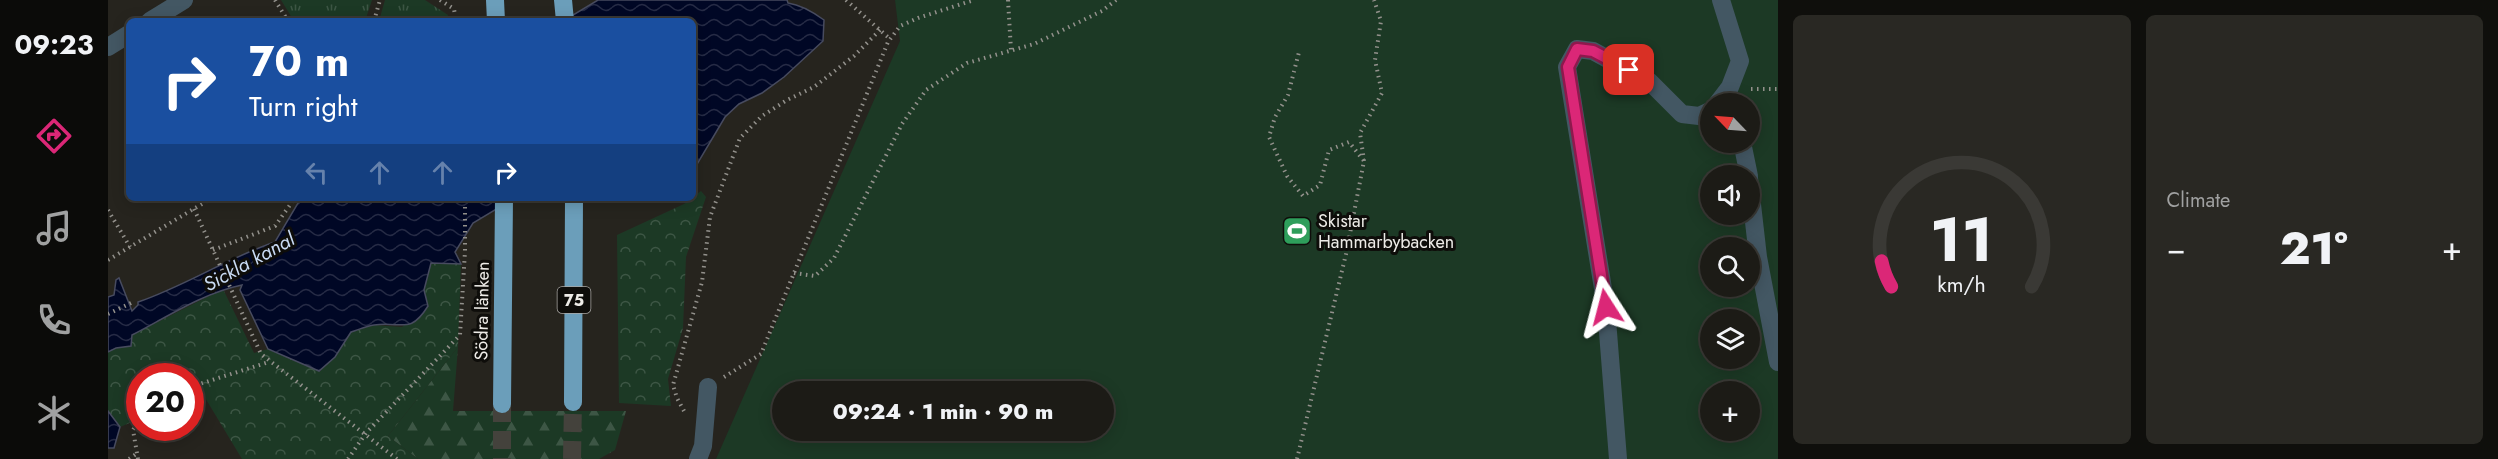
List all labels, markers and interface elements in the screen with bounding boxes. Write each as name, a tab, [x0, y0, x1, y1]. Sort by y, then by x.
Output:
text: 09:23	[14, 25, 94, 64]
text: 70 m	[249, 31, 349, 92]
icon: right	[150, 42, 228, 120]
pin	[1603, 44, 1654, 95]
icon: arrive	[1612, 53, 1645, 86]
text: Turn right	[249, 87, 357, 126]
north arrow	[1700, 93, 1760, 153]
map controls	[1700, 93, 1760, 441]
icon: directions	[33, 115, 75, 157]
icon: left	[300, 156, 333, 189]
icon: ahead	[363, 156, 396, 189]
icon: ahead	[426, 156, 459, 189]
icon: right	[489, 156, 522, 189]
button: sound	[1700, 165, 1760, 225]
text: Climate	[2167, 186, 2230, 215]
text: 11	[1930, 194, 1994, 284]
icon: music	[33, 207, 75, 249]
place label: Skistar Hammarbybacken	[1318, 208, 1454, 255]
sports icon: Skistar Hammarbybacken	[1281, 215, 1313, 247]
text: 21°	[2280, 216, 2348, 281]
water label: Sickla kanal	[198, 224, 301, 299]
text: −	[2167, 225, 2186, 272]
text: +	[2442, 225, 2462, 272]
button: search	[1700, 237, 1760, 297]
street label: Södra länken	[468, 261, 496, 361]
text: km/h	[1938, 269, 1986, 300]
position arrow	[1574, 275, 1638, 339]
road number: 75	[558, 287, 590, 313]
icon: phone	[33, 299, 75, 341]
button: layers	[1700, 309, 1760, 369]
speed limit sign: 20	[126, 363, 204, 441]
button: +	[1700, 381, 1760, 441]
icon: climate	[33, 392, 75, 434]
text: 09:24 · 1 min · 90 m	[833, 395, 1053, 427]

